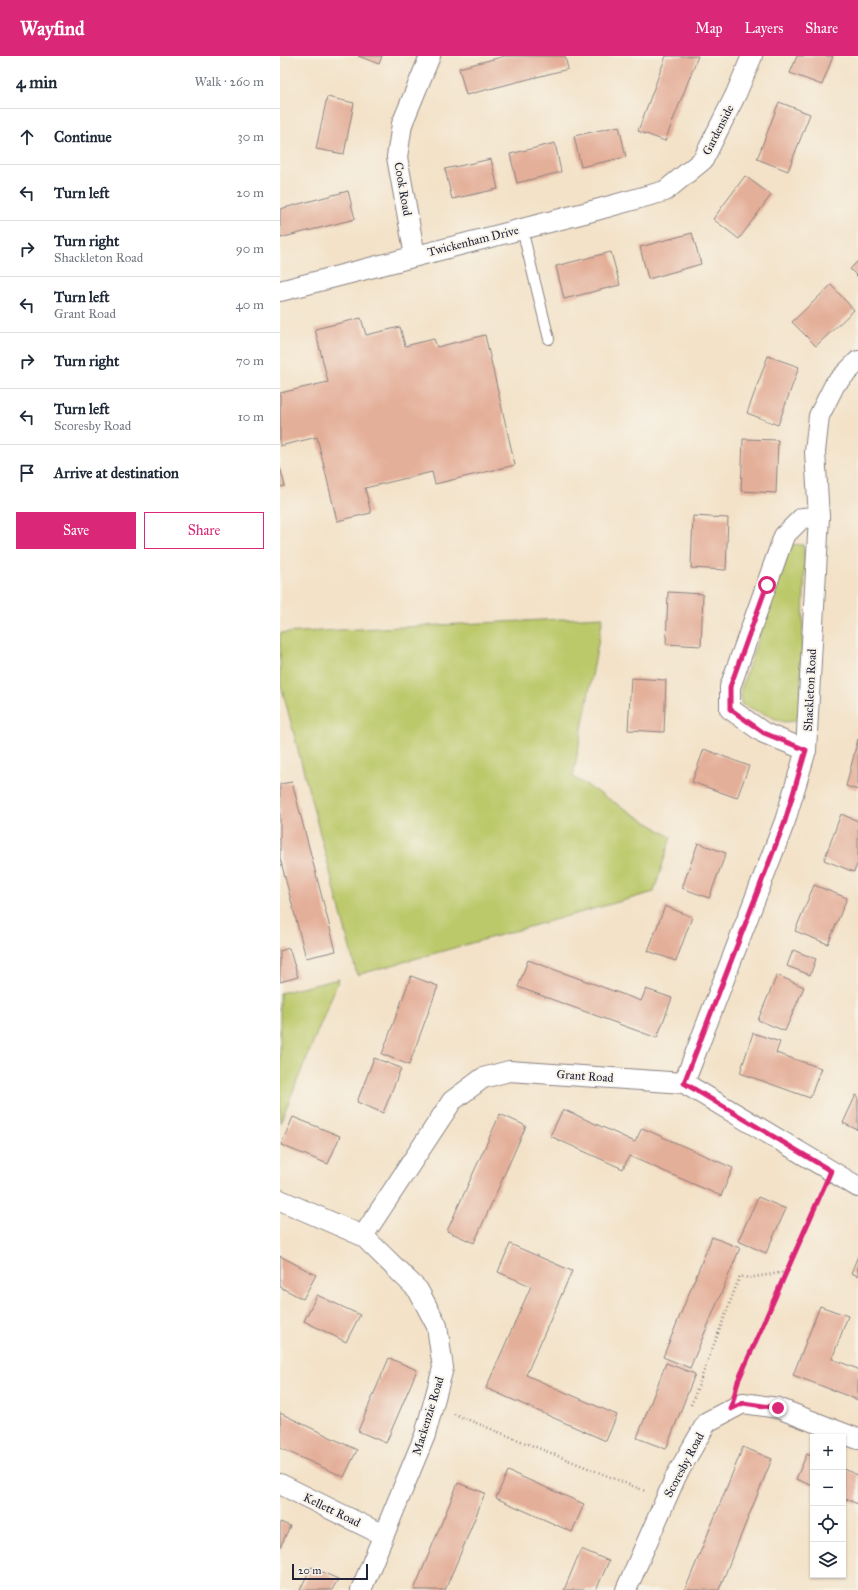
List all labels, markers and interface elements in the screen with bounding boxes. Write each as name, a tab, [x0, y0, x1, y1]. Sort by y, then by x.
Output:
text: Wayfind	[20, 17, 85, 40]
text: Map	[695, 20, 723, 37]
text: Layers	[745, 20, 783, 37]
text: Share	[805, 20, 838, 37]
text: 4 min	[16, 72, 57, 93]
text: Walk · 260 m	[194, 74, 264, 90]
street label: Gardenside	[699, 103, 737, 157]
icon: ahead	[16, 126, 38, 148]
text: Continue	[54, 128, 112, 146]
text: 30 m	[238, 129, 264, 145]
street label: Cook Road	[391, 161, 415, 217]
icon: left	[16, 182, 38, 204]
text: Turn left	[54, 184, 110, 202]
text: 20 m	[236, 185, 264, 201]
street label: Twickenham Drive	[426, 223, 520, 259]
text: Turn right	[54, 232, 119, 250]
icon: right	[16, 238, 38, 260]
text: 90 m	[236, 241, 264, 257]
text: Shackleton Road	[54, 250, 143, 266]
text: Turn left	[54, 288, 110, 306]
icon: left	[16, 294, 38, 316]
text: 40 m	[235, 297, 264, 313]
text: Grant Road	[54, 306, 116, 322]
icon: right	[16, 350, 38, 372]
text: Turn right	[54, 352, 119, 370]
text: 70 m	[236, 353, 264, 369]
text: Turn left	[54, 400, 110, 418]
icon: left	[16, 406, 38, 428]
text: 10 m	[238, 409, 264, 425]
text: Scoresby Road	[54, 418, 131, 434]
icon: arrive	[16, 462, 38, 484]
text: Arrive at destination	[54, 464, 179, 482]
button: Save	[16, 512, 136, 549]
button: Share	[144, 512, 264, 549]
route start	[758, 576, 776, 594]
street label: Shackleton Road	[801, 648, 819, 732]
street label: Grant Road	[556, 1067, 614, 1085]
street label: Mackenzie Road	[409, 1375, 447, 1457]
route end	[769, 1399, 787, 1417]
street label: Scoresby Road	[661, 1430, 707, 1500]
map controls	[810, 1434, 846, 1578]
button: +	[810, 1434, 846, 1470]
button: −	[810, 1470, 846, 1506]
street label: Kellett Road	[301, 1490, 363, 1530]
button: locate	[810, 1506, 846, 1542]
button: layers	[810, 1542, 846, 1578]
scale bar	[292, 1562, 368, 1581]
text: 20 m	[298, 1564, 321, 1577]

